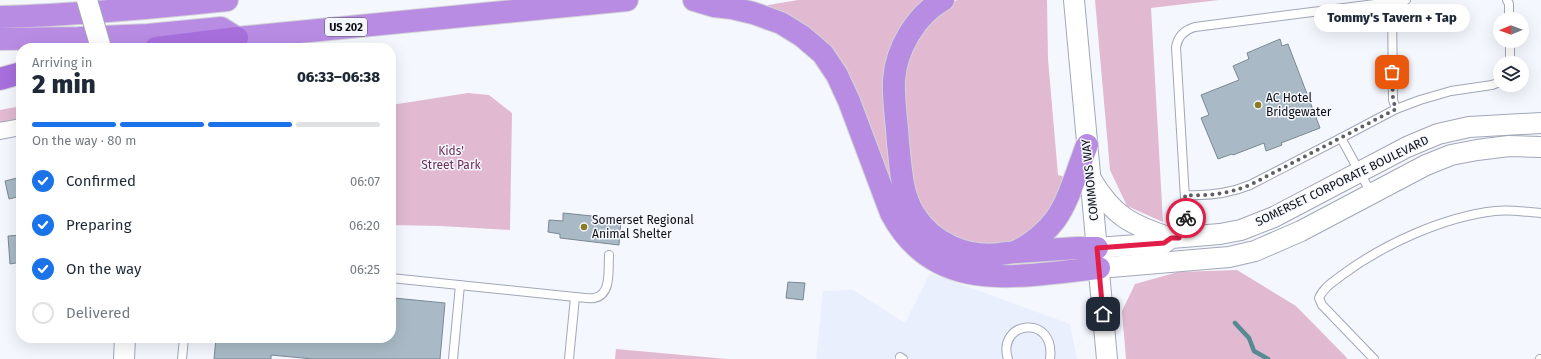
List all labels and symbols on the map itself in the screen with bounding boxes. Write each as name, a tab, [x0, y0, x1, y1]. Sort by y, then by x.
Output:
callout: Tommy's Tavern + Tap	[1314, 4, 1470, 32]
north arrow	[1493, 12, 1529, 48]
road number: US 202	[325, 18, 367, 36]
pin	[1375, 55, 1409, 89]
place label: AC Hotel Bridgewater	[1266, 91, 1332, 119]
marker: AC Hotel Bridgewater	[1253, 100, 1263, 110]
street label: SOMERSET CORPORATE BOULEVARD	[1253, 133, 1431, 229]
street label: COMMONS WAY	[1079, 138, 1101, 222]
park label: Kids' Street Park	[421, 144, 482, 172]
courier	[1166, 198, 1206, 238]
place label: Somerset Regional Animal Shelter	[592, 213, 694, 241]
marker: Somerset Regional Animal Shelter	[579, 222, 589, 232]
pin	[1086, 297, 1120, 331]

